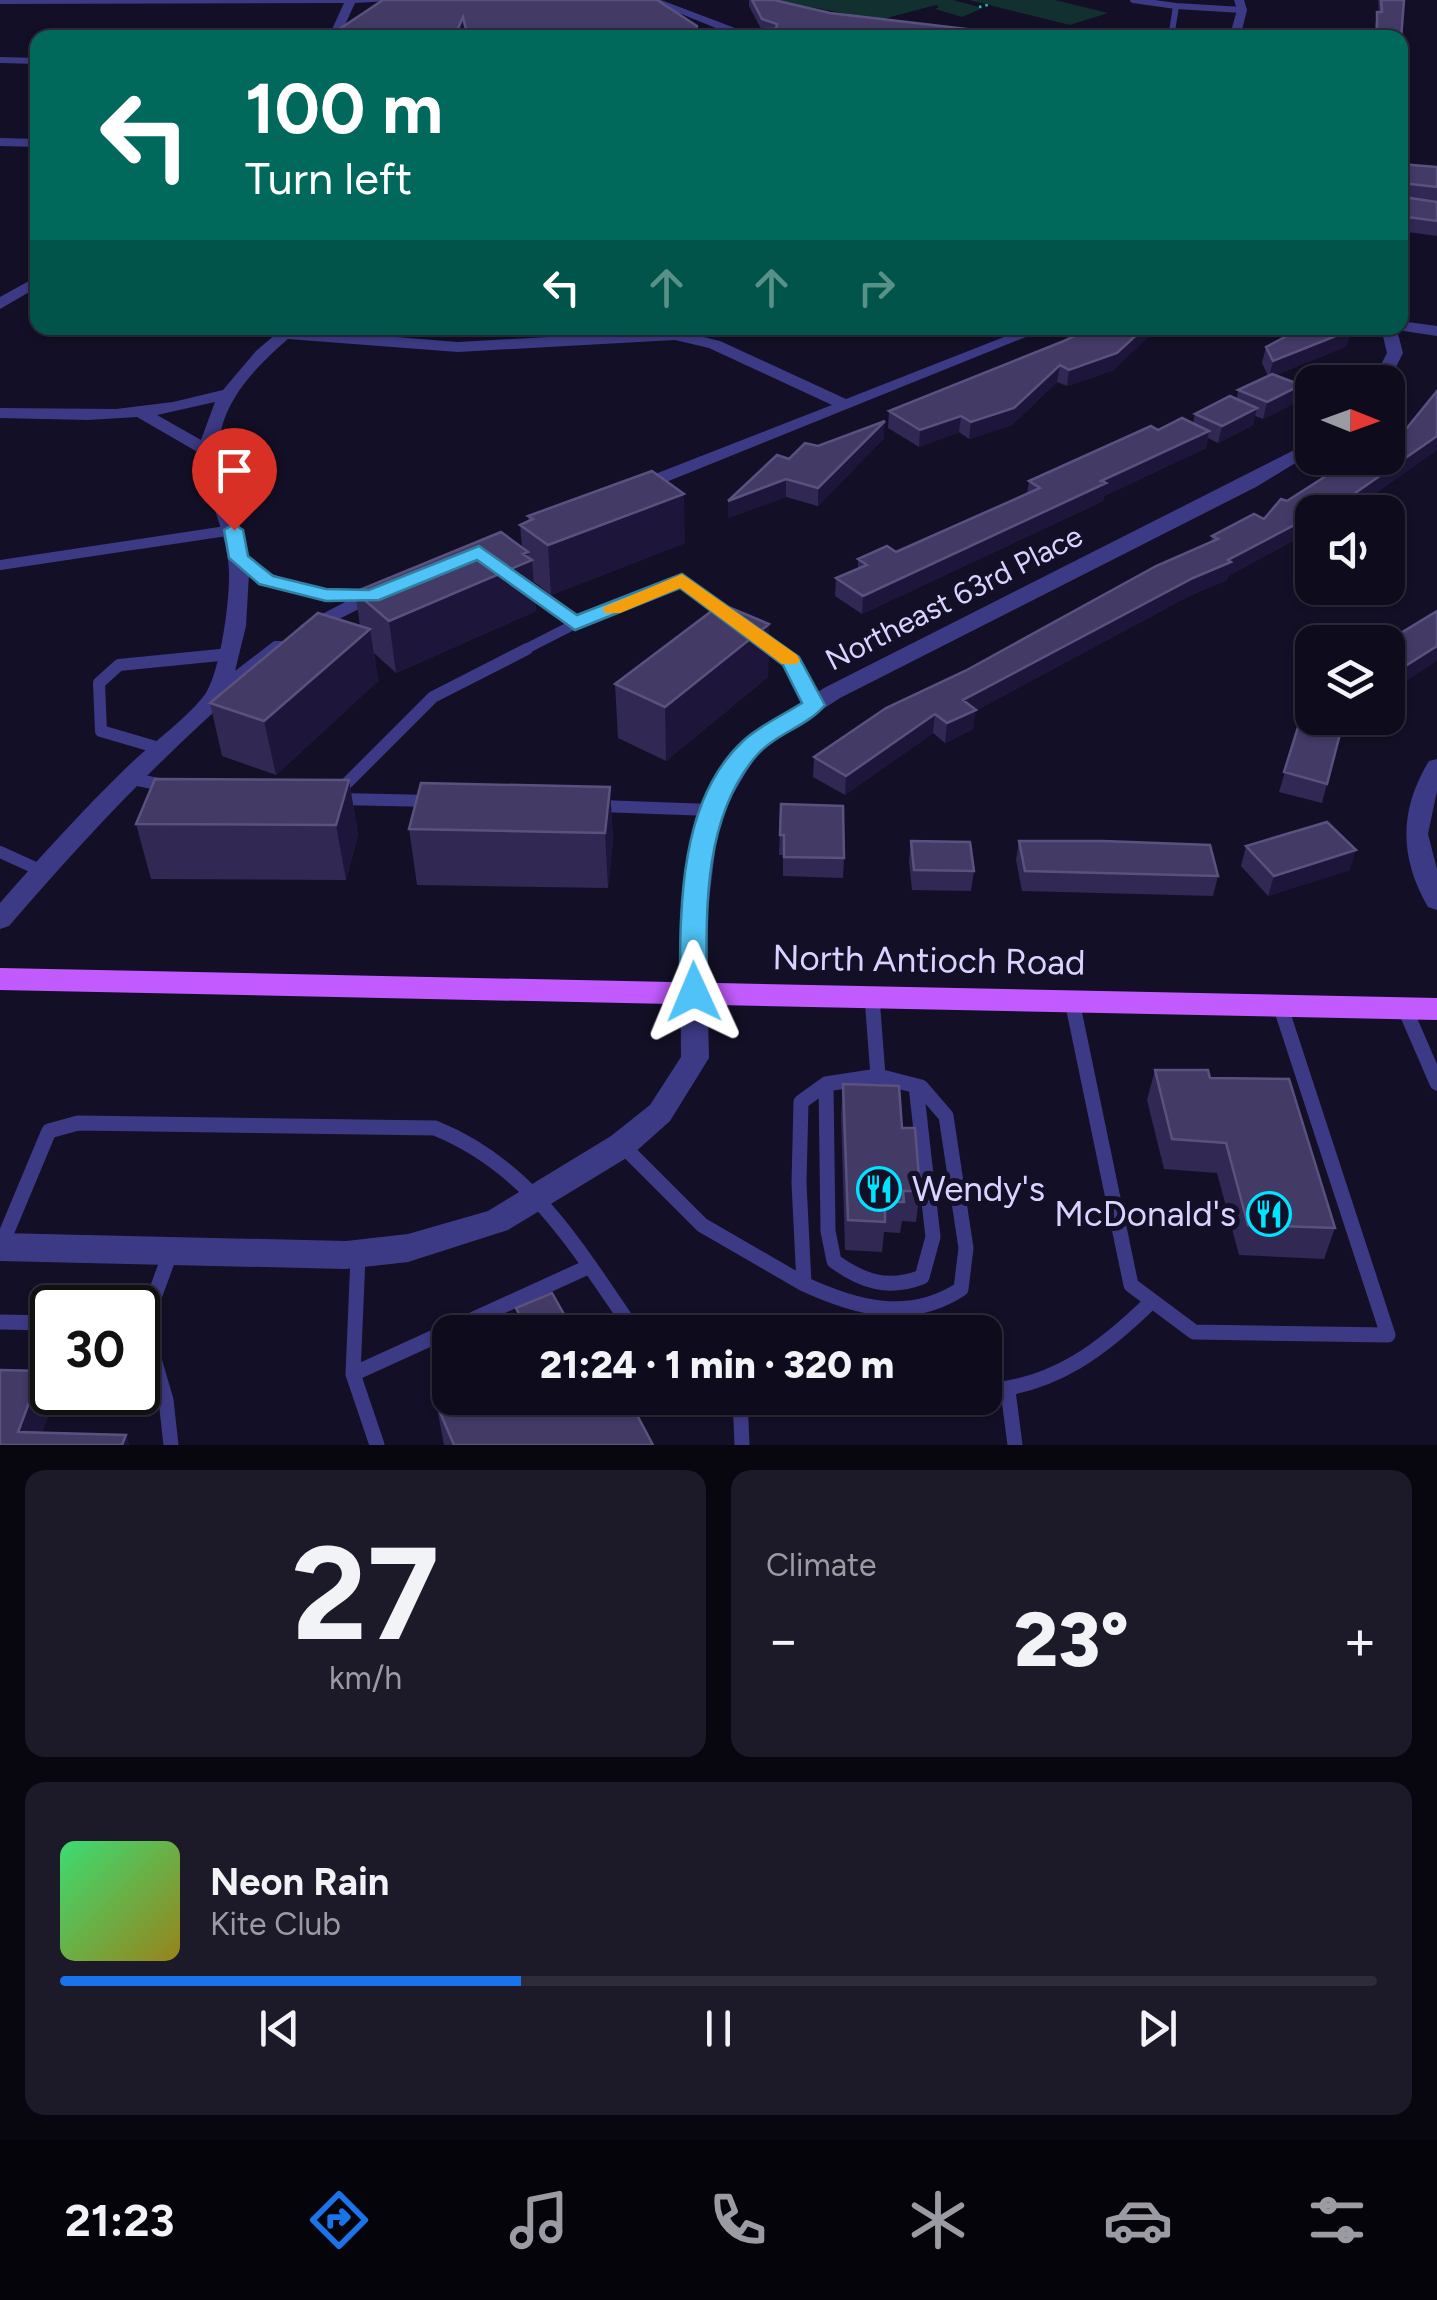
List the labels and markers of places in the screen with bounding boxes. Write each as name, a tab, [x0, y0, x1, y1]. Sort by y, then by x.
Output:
pin	[192, 428, 277, 531]
restaurant icon: Wendy's	[856, 1166, 902, 1212]
place label: Wendy's	[912, 1168, 1045, 1210]
restaurant icon: McDonald's	[1246, 1191, 1292, 1237]
place label: McDonald's	[1054, 1193, 1236, 1235]

